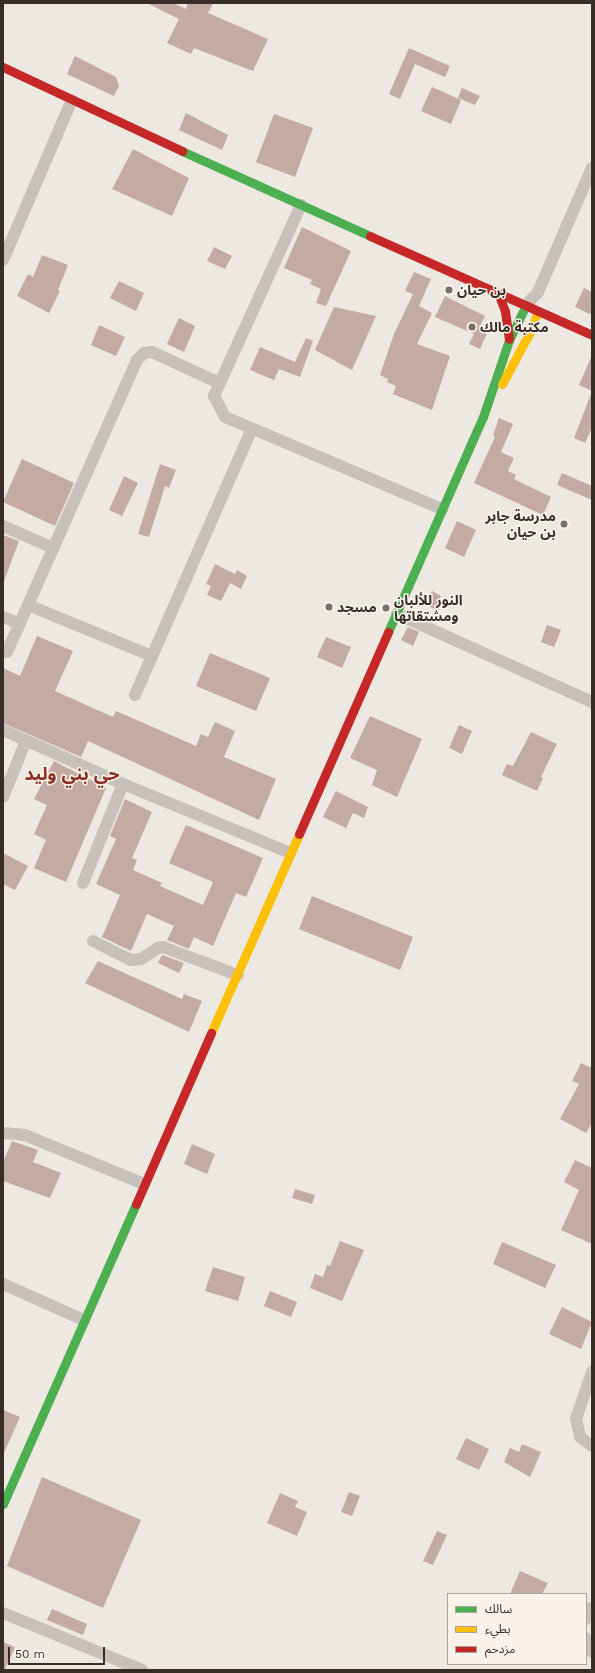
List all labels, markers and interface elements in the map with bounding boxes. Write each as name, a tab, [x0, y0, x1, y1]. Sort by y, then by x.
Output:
place label: بن حيان	[457, 282, 506, 298]
marker: بن حيان	[444, 285, 454, 295]
place label: مكتبة مالك	[480, 319, 549, 335]
marker: مكتبة مالك	[467, 322, 477, 332]
place label: مدرسة جابر بن حيان	[485, 508, 556, 540]
marker: مدرسة جابر بن حيان	[559, 519, 569, 529]
place label: النور للألبان ومشتقاتها	[394, 592, 462, 624]
place label: مسجد	[337, 599, 377, 615]
marker: مسجد	[324, 602, 334, 612]
marker: النور للألبان ومشتقاتها	[381, 603, 391, 613]
district label: حي بني وليد	[25, 763, 119, 785]
legend	[447, 1593, 587, 1665]
text: سالك	[485, 1602, 512, 1616]
text: بطيء	[485, 1622, 511, 1636]
scale bar	[10, 1639, 107, 1665]
text: مزدحم	[485, 1642, 515, 1656]
text: 50 m	[15, 1647, 45, 1661]

